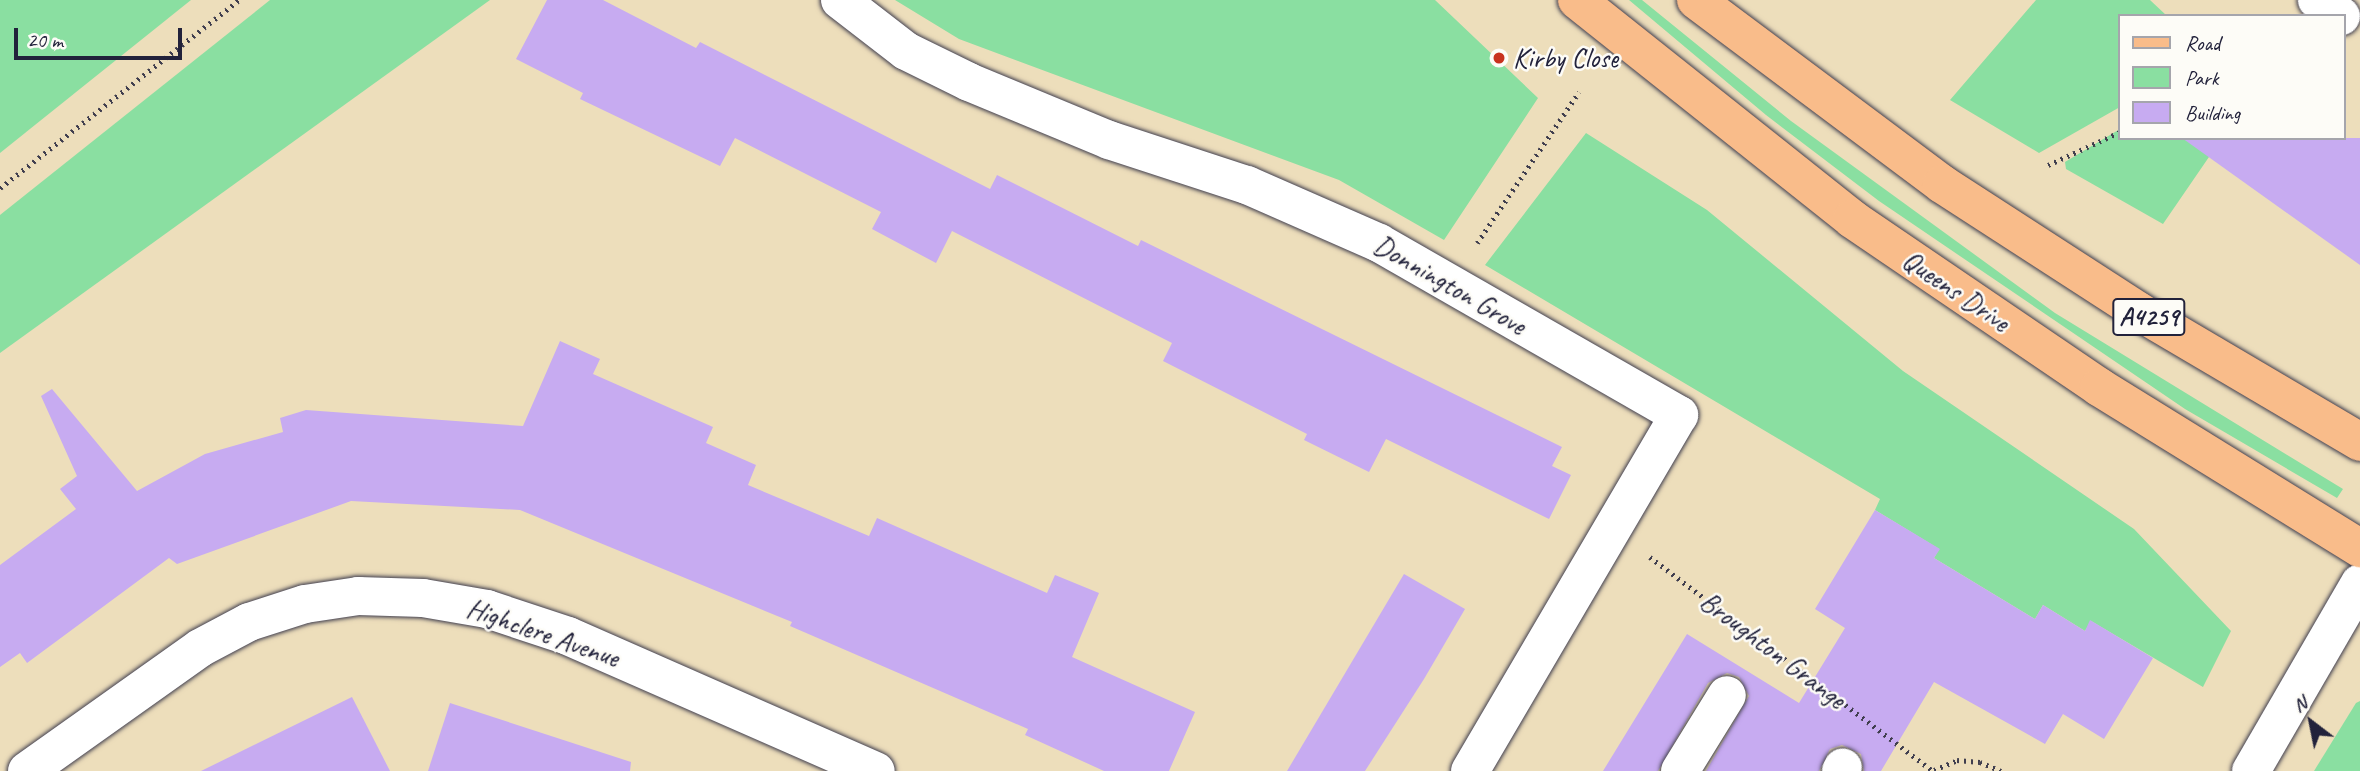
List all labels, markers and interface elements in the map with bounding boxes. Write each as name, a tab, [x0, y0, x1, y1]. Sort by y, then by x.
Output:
scale bar	[18, 14, 186, 58]
legend	[2118, 14, 2346, 140]
text: 20 m	[27, 27, 63, 53]
text: Road	[2185, 30, 2220, 56]
place label: Kirby Close	[1513, 41, 1618, 75]
marker: Kirby Close	[1491, 50, 1507, 66]
text: Park	[2185, 65, 2218, 91]
text: Building	[2185, 100, 2240, 126]
street label: Donnington Grove	[1368, 228, 1532, 342]
street label: Queens Drive	[1896, 243, 2016, 339]
road number: A4259	[2112, 294, 2186, 340]
street label: Broughton Grange	[1694, 584, 1852, 716]
street label: Highclere Avenue	[463, 591, 623, 675]
north arrow	[2276, 687, 2346, 757]
text: N	[2289, 691, 2311, 717]

